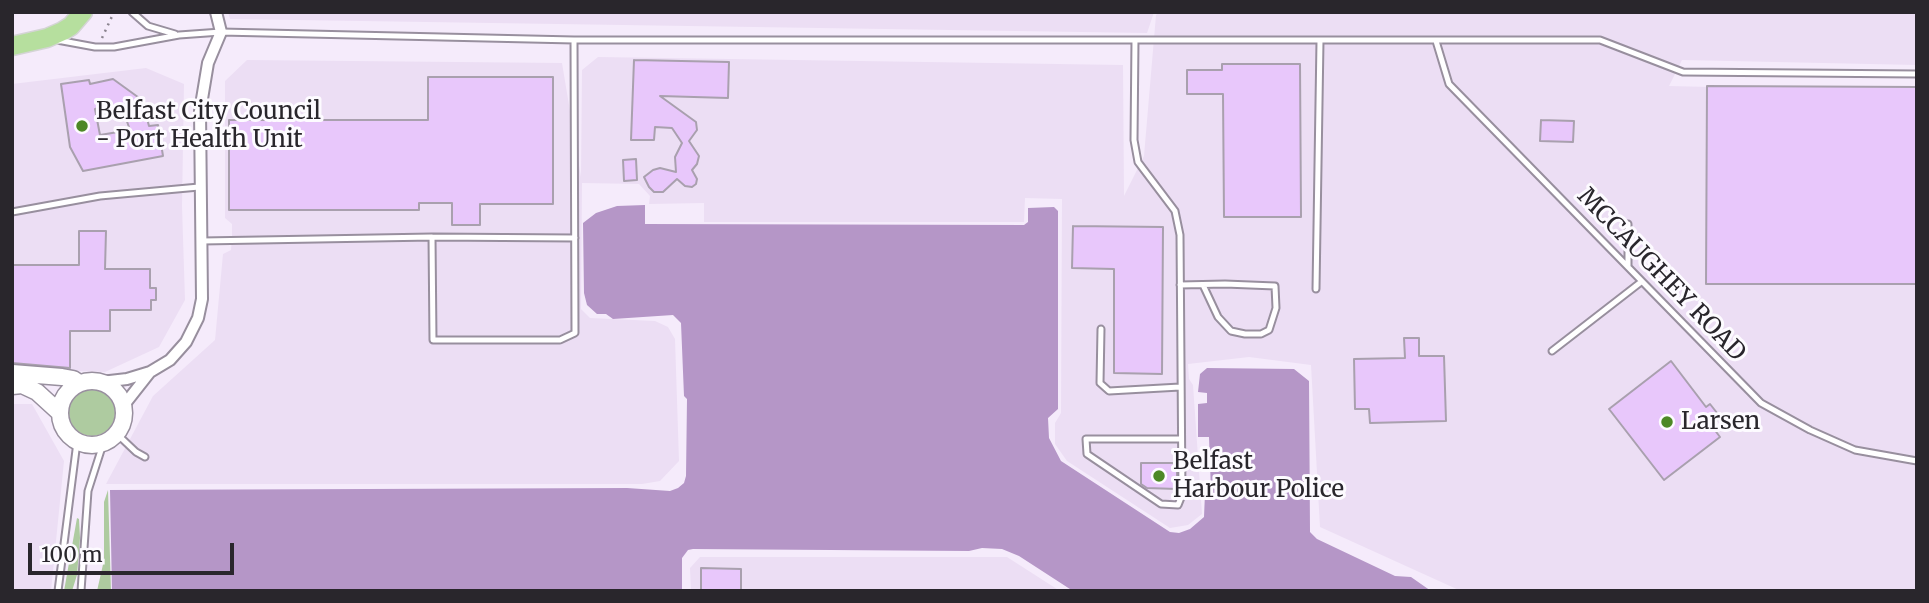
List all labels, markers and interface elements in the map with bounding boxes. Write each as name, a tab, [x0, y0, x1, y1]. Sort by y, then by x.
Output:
place label: Belfast City Council - Port Health Unit	[96, 98, 321, 154]
marker: Belfast City Council - Port Health Unit	[74, 118, 90, 134]
street label: MCCAUGHEY ROAD	[1571, 183, 1751, 367]
place label: Larsen	[1681, 408, 1760, 436]
marker: Larsen	[1659, 414, 1675, 430]
place label: Belfast Harbour Police	[1173, 448, 1344, 504]
marker: Belfast Harbour Police	[1151, 468, 1167, 484]
scale bar	[32, 530, 238, 574]
text: 100 m	[41, 541, 103, 568]

